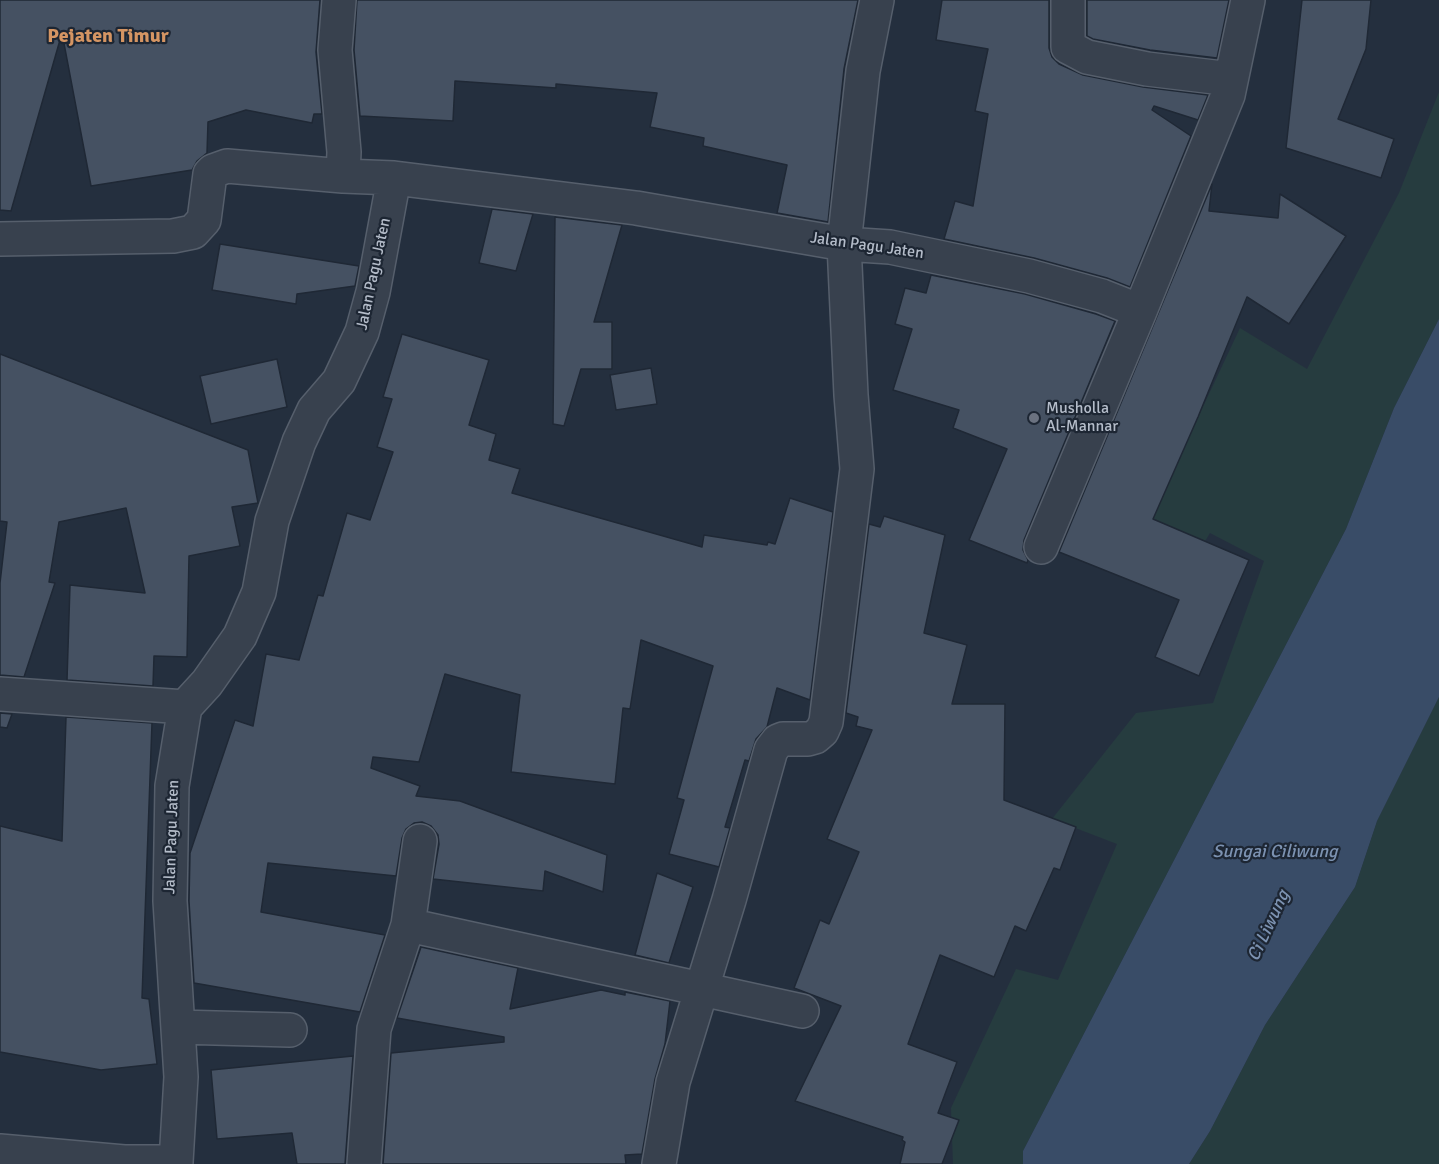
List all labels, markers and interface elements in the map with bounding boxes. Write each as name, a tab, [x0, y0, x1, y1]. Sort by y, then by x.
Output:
district label: Pejaten Timur	[47, 25, 169, 49]
street label: Jalan Pagu Jaten	[353, 216, 395, 332]
street label: Jalan Pagu Jaten	[809, 229, 925, 263]
place label: Musholla Al-Mannar	[1046, 399, 1118, 437]
marker: Musholla Al-Mannar	[1027, 411, 1041, 425]
street label: Jalan Pagu Jaten	[160, 780, 184, 894]
water label: Sungai Ciliwung	[1213, 841, 1337, 863]
water label: Ci Liwung	[1243, 887, 1295, 965]

